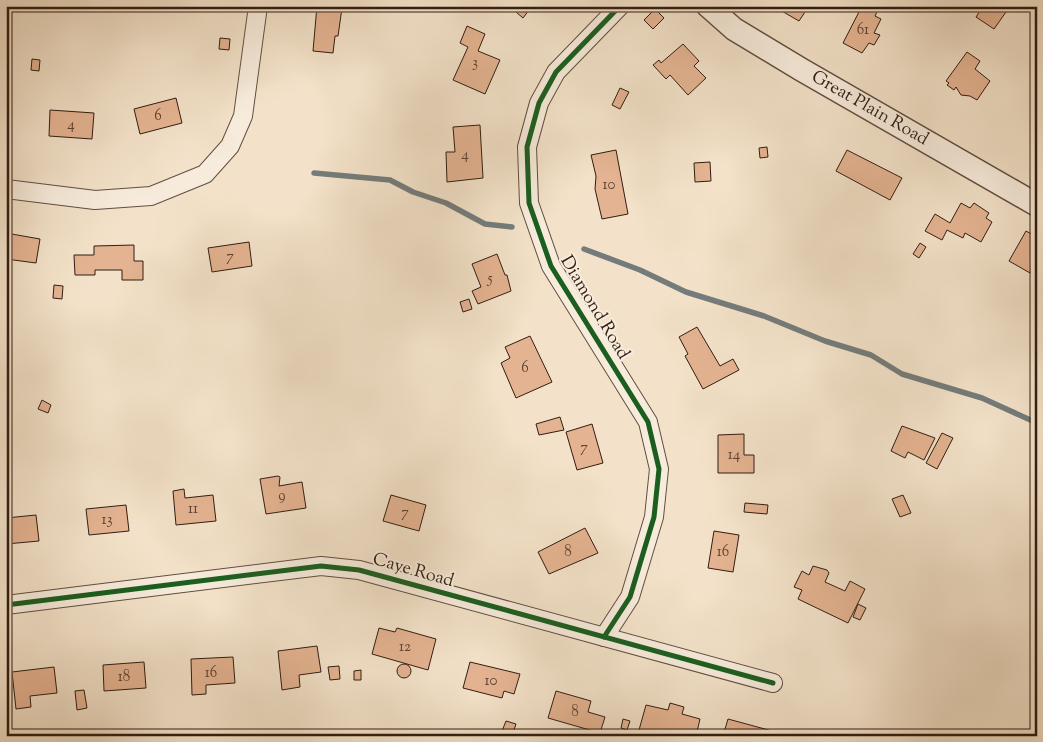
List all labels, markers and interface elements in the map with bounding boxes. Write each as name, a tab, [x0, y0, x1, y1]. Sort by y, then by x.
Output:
house number: 61	[857, 20, 869, 41]
house number: 3	[472, 53, 478, 74]
street label: Great Plain Road	[806, 65, 933, 153]
house number: 6	[154, 106, 162, 127]
house number: 4	[67, 115, 75, 136]
house number: 4	[461, 145, 469, 166]
house number: 10	[603, 175, 616, 196]
house number: 7	[226, 247, 234, 268]
street label: Diamond Road	[553, 251, 635, 365]
house number: 5	[486, 269, 493, 290]
house number: 6	[521, 358, 529, 379]
house number: 7	[580, 438, 588, 459]
house number: 14	[728, 445, 741, 466]
house number: 9	[278, 486, 286, 507]
house number: 11	[188, 499, 198, 520]
house number: 7	[401, 503, 409, 524]
house number: 13	[101, 510, 113, 531]
house number: 8	[564, 542, 572, 563]
house number: 16	[717, 542, 729, 563]
street label: Caye Road	[369, 547, 457, 595]
house number: 12	[399, 637, 411, 658]
house number: 16	[205, 663, 217, 684]
house number: 18	[118, 667, 130, 688]
house number: 10	[485, 671, 498, 692]
house number: 8	[571, 702, 579, 723]

